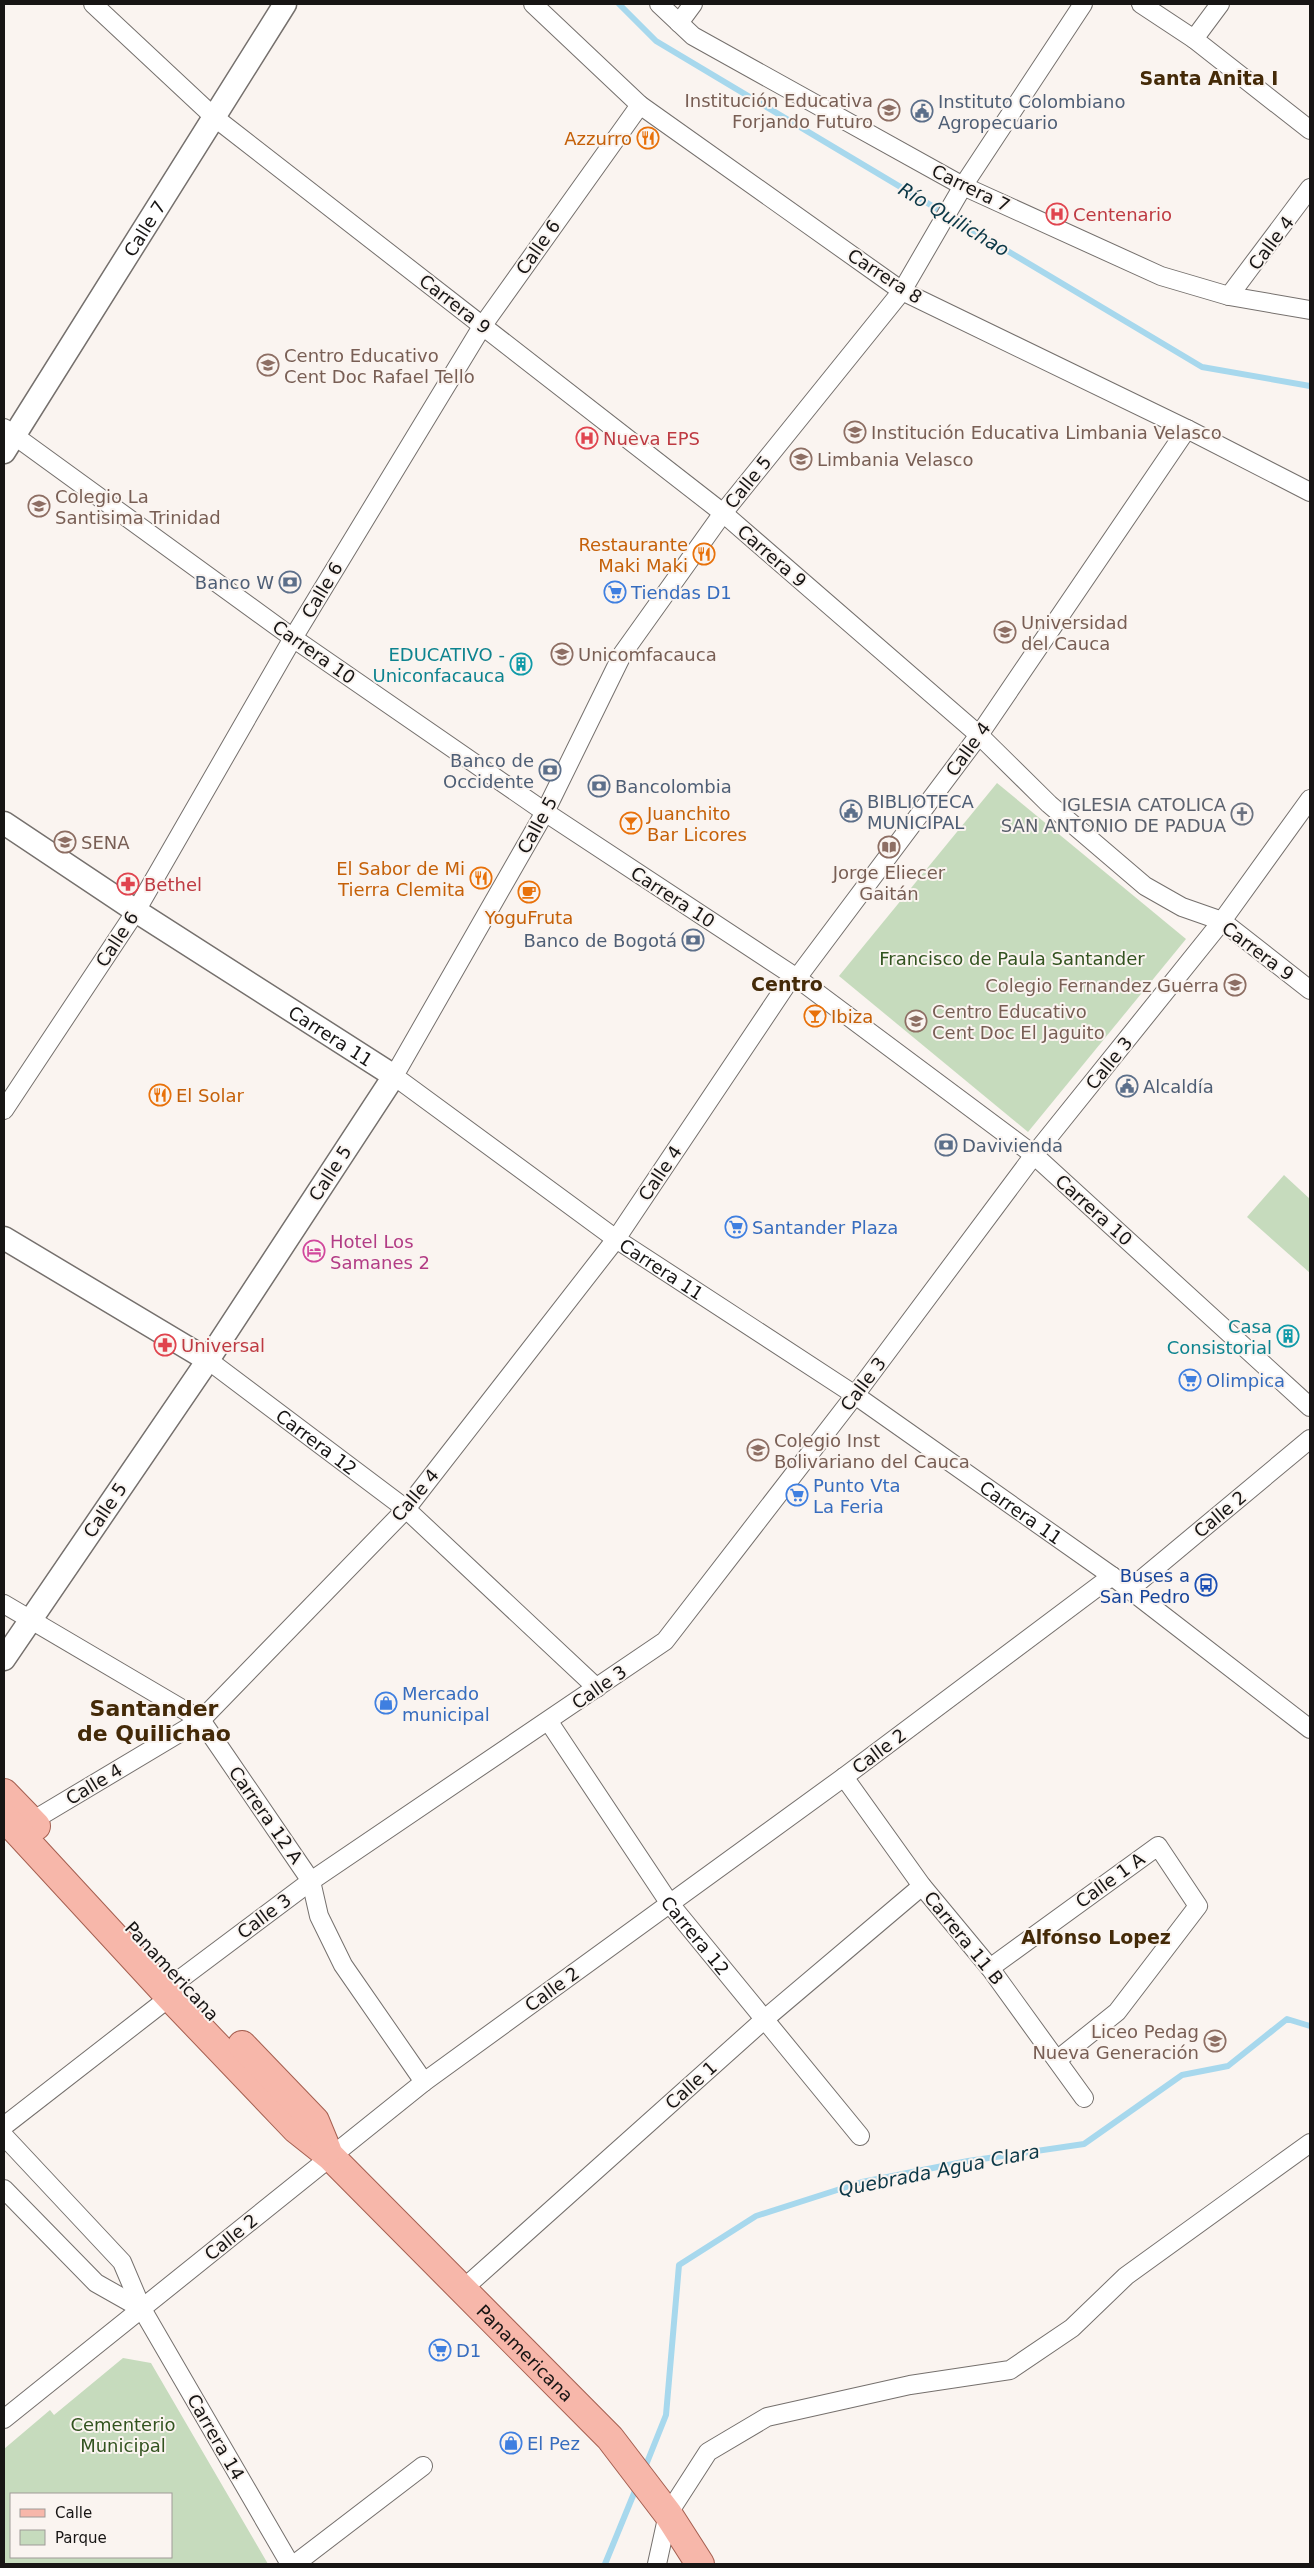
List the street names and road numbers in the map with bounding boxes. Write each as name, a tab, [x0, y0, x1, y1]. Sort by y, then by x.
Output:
street label: Carrera 7	[928, 160, 1014, 216]
street label: Calle 7	[119, 197, 170, 260]
street label: Calle 4	[1244, 212, 1298, 274]
street label: Calle 6	[512, 216, 564, 278]
street label: Carrera 8	[844, 244, 926, 308]
street label: Carrera 9	[415, 270, 495, 338]
street label: Calle 5	[720, 451, 776, 513]
street label: Carrera 9	[733, 520, 811, 592]
street label: Calle 6	[297, 558, 347, 622]
street label: Carrera 10	[269, 616, 359, 688]
street label: Calle 4	[941, 718, 995, 780]
street label: Calle 5	[513, 793, 561, 857]
street label: Carrera 10	[627, 862, 719, 932]
street label: Calle 6	[91, 907, 143, 971]
street label: Carrera 9	[1218, 917, 1298, 985]
street label: Carrera 11	[285, 1001, 377, 1070]
street label: Calle 3	[1081, 1032, 1137, 1094]
street label: Calle 5	[304, 1141, 356, 1205]
street label: Calle 4	[634, 1141, 686, 1205]
street label: Carrera 10	[1051, 1170, 1137, 1250]
street label: Carrera 11	[616, 1234, 708, 1304]
street label: Calle 3	[836, 1353, 890, 1415]
street label: Carrera 12	[272, 1405, 361, 1479]
street label: Calle 4	[387, 1465, 443, 1525]
street label: Carrera 11	[976, 1476, 1066, 1548]
street label: Calle 5	[79, 1478, 131, 1542]
street label: Calle 2	[1190, 1486, 1250, 1542]
street label: Calle 3	[568, 1661, 630, 1713]
street label: Calle 2	[848, 1724, 910, 1778]
street label: Calle 4	[62, 1759, 126, 1809]
street label: Carrera 12 A	[225, 1762, 308, 1868]
street label: Calle 1 A	[1072, 1848, 1149, 1912]
street label: Carrera 11 B	[920, 1887, 1008, 1989]
street label: Calle 3	[233, 1889, 295, 1943]
street label: Carrera 12	[657, 1892, 734, 1979]
street label: Panamericana	[121, 1917, 223, 2025]
street label: Calle 2	[521, 1962, 583, 2016]
street label: Calle 1	[661, 2057, 721, 2113]
street label: Calle 2	[200, 2209, 262, 2265]
street label: Panamericana	[473, 2300, 578, 2406]
street label: Carrera 14	[183, 2390, 249, 2484]

